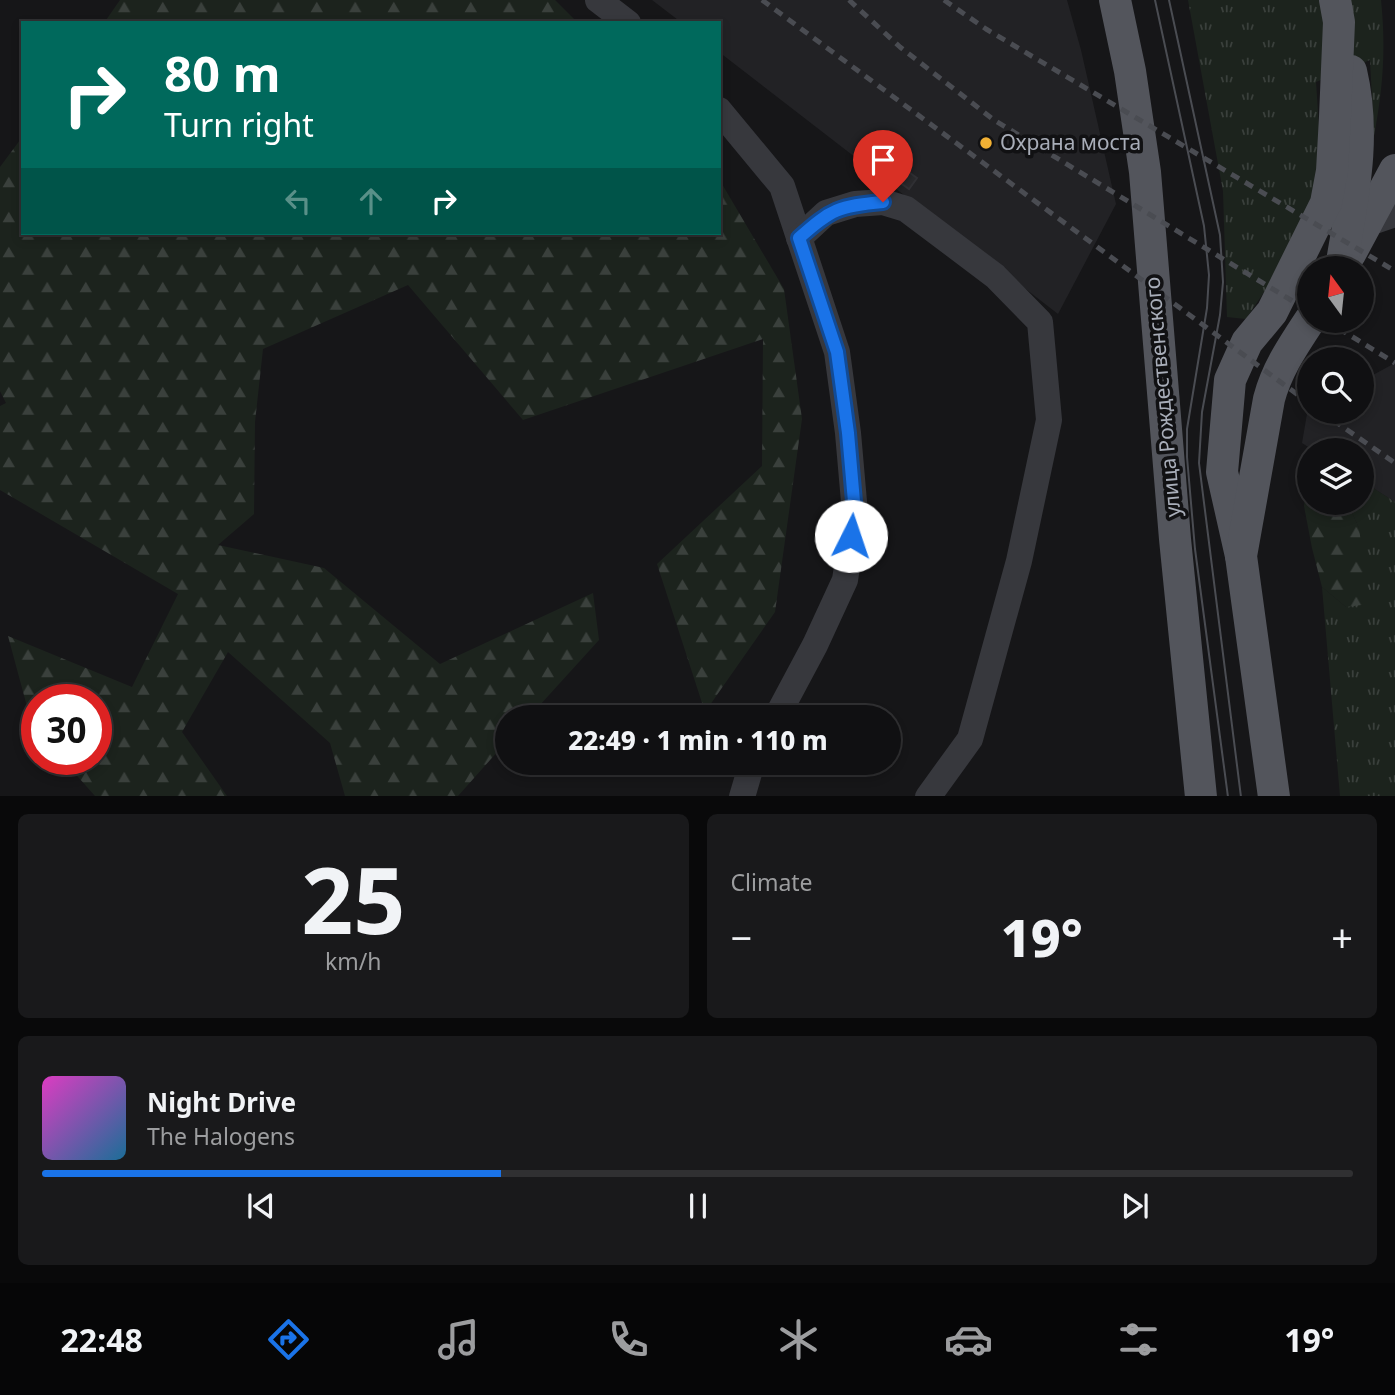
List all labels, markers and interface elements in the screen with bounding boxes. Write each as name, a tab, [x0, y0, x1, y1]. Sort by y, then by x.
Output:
text: 80 m	[164, 40, 281, 106]
icon: right	[49, 49, 140, 140]
text: Turn right	[164, 103, 314, 146]
place label: Охрана моста	[1000, 128, 1141, 156]
pin	[853, 130, 913, 202]
marker: Охрана моста	[978, 135, 994, 151]
icon: arrive	[864, 141, 902, 179]
icon: left	[279, 182, 317, 220]
icon: ahead	[352, 182, 390, 220]
icon: right	[425, 182, 463, 220]
north arrow	[1297, 256, 1374, 332]
map controls	[1297, 256, 1374, 515]
street label: улица Рождественского	[1138, 276, 1186, 518]
button: search	[1297, 347, 1374, 424]
button: layers	[1297, 438, 1374, 515]
position arrow	[814, 499, 888, 573]
speed limit sign: 30	[21, 684, 112, 775]
text: 22:49 · 1 min · 110 m	[568, 722, 828, 758]
text: 25	[301, 837, 405, 961]
text: Climate	[731, 866, 813, 898]
text: 19°	[1001, 901, 1083, 972]
text: −	[731, 911, 752, 963]
text: +	[1331, 911, 1353, 963]
text: km/h	[325, 945, 382, 977]
text: Night Drive	[147, 1084, 296, 1120]
text: The Halogens	[147, 1120, 295, 1152]
icon: previous	[242, 1187, 280, 1225]
icon: pause	[679, 1187, 717, 1225]
icon: next	[1116, 1187, 1154, 1225]
icon: directions	[264, 1315, 313, 1364]
icon: music	[434, 1315, 483, 1364]
icon: phone	[604, 1315, 653, 1364]
icon: climate	[774, 1315, 823, 1364]
icon: car	[944, 1315, 993, 1364]
icon: filters	[1114, 1315, 1163, 1364]
text: 22:48	[61, 1318, 143, 1361]
text: 19°	[1284, 1318, 1334, 1361]

